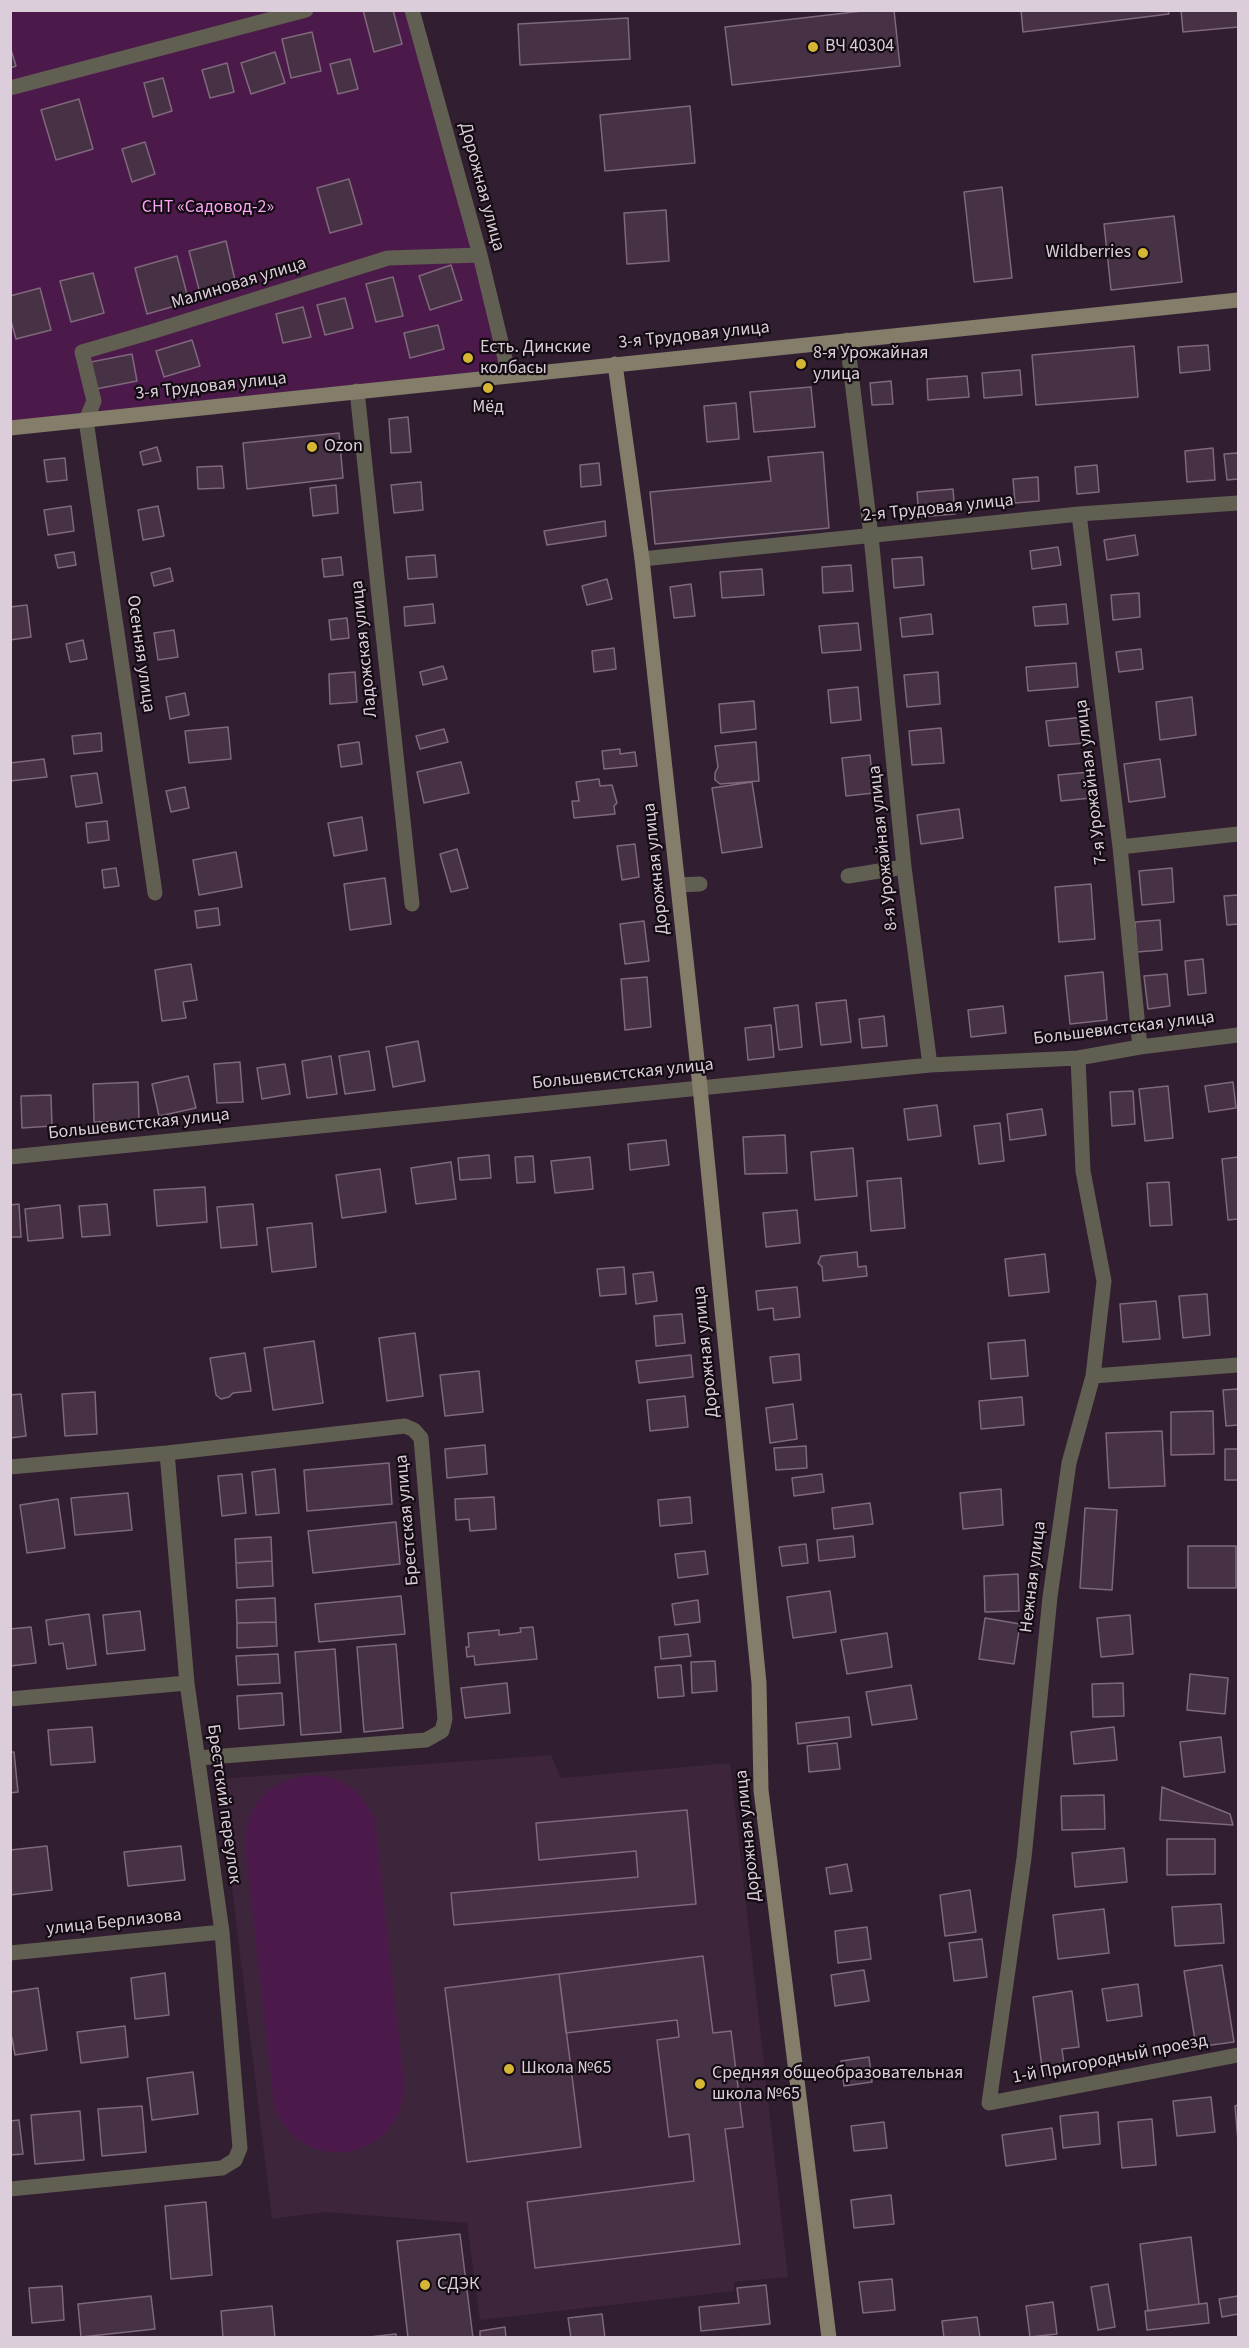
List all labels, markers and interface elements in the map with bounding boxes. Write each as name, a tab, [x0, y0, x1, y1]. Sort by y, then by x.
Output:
place label: ВЧ 40304	[825, 36, 894, 58]
marker: ВЧ 40304	[806, 40, 820, 54]
street label: Дорожная улица	[453, 120, 509, 254]
park label: СНТ «Садовод-2»	[142, 197, 274, 219]
place label: Wildberries	[1046, 242, 1131, 264]
marker: Wildberries	[1136, 246, 1150, 260]
street label: Малиновая улица	[169, 253, 309, 315]
street label: 3-я Трудовая улица	[617, 317, 771, 355]
place label: Есть. Динские колбасы	[480, 337, 591, 380]
place label: 8-я Урожайная улица	[813, 343, 929, 386]
marker: Есть. Динские колбасы	[461, 351, 475, 365]
marker: 8-я Урожайная улица	[794, 357, 808, 371]
street label: 3-я Трудовая улица	[134, 368, 288, 406]
marker: Мёд	[481, 381, 495, 395]
place label: Мёд	[472, 397, 504, 419]
place label: Ozon	[324, 436, 363, 458]
marker: Ozon	[305, 440, 319, 454]
street label: 2-я Трудовая улица	[861, 490, 1015, 528]
street label: Ладожская улица	[347, 579, 383, 719]
street label: Осенняя улица	[121, 594, 159, 714]
street label: 7-я Урожайная улица	[1071, 698, 1113, 866]
street label: 8-я Урожайная улица	[865, 764, 903, 932]
street label: Дорожная улица	[639, 802, 675, 936]
street label: Большевистская улица	[1032, 1007, 1216, 1051]
street label: Большевистская улица	[531, 1055, 715, 1095]
street label: Большевистская улица	[47, 1105, 231, 1145]
street label: Дорожная улица	[689, 1285, 725, 1419]
street label: Брестская улица	[392, 1454, 424, 1586]
street label: Нежная улица	[1016, 1520, 1052, 1634]
street label: Брестский переулок	[201, 1723, 245, 1885]
street label: Дорожная улица	[731, 1769, 767, 1903]
street label: улица Берлизова	[45, 1905, 183, 1941]
street label: 1-й Пригородный проезд	[1011, 2030, 1209, 2090]
place label: Школа №65	[521, 2058, 611, 2080]
marker: Школа №65	[502, 2062, 516, 2076]
place label: Средняя общеобразовательная школа №65	[712, 2063, 963, 2106]
marker: Средняя общеобразовательная школа №65	[693, 2077, 707, 2091]
place label: СДЭК	[437, 2274, 479, 2296]
marker: СДЭК	[418, 2278, 432, 2292]

